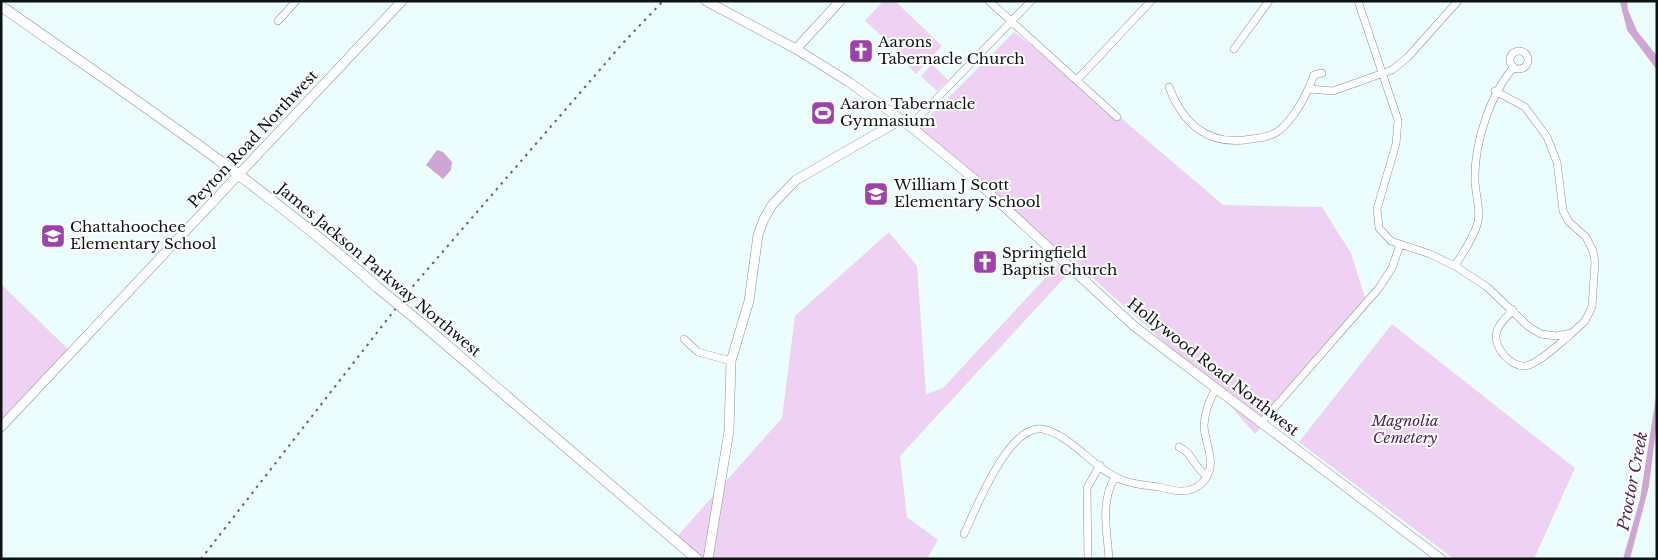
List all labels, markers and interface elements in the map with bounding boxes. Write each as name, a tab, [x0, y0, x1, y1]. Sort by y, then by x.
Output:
place label: Aarons Tabernacle Church	[877, 32, 1025, 68]
church icon: Aarons Tabernacle Church	[848, 38, 874, 64]
street label: Peyton Road Northwest	[184, 66, 322, 212]
place label: Aaron Tabernacle Gymnasium	[839, 94, 975, 130]
sports icon: Aaron Tabernacle Gymnasium	[810, 100, 836, 126]
place label: William J Scott Elementary School	[893, 175, 1041, 211]
street label: James Jackson Parkway Northwest	[272, 177, 485, 361]
school or university icon: William J Scott Elementary School	[863, 181, 889, 207]
place label: Chattahoochee Elementary School	[70, 217, 217, 253]
school or university icon: Chattahoochee Elementary School	[40, 223, 66, 249]
place label: Springfield Baptist Church	[1002, 243, 1117, 279]
church icon: Springfield Baptist Church	[972, 249, 998, 275]
street label: Hollywood Road Northwest	[1124, 294, 1303, 440]
park label: Magnolia Cemetery	[1370, 411, 1439, 447]
water label: Proctor Creek	[1612, 430, 1651, 533]

